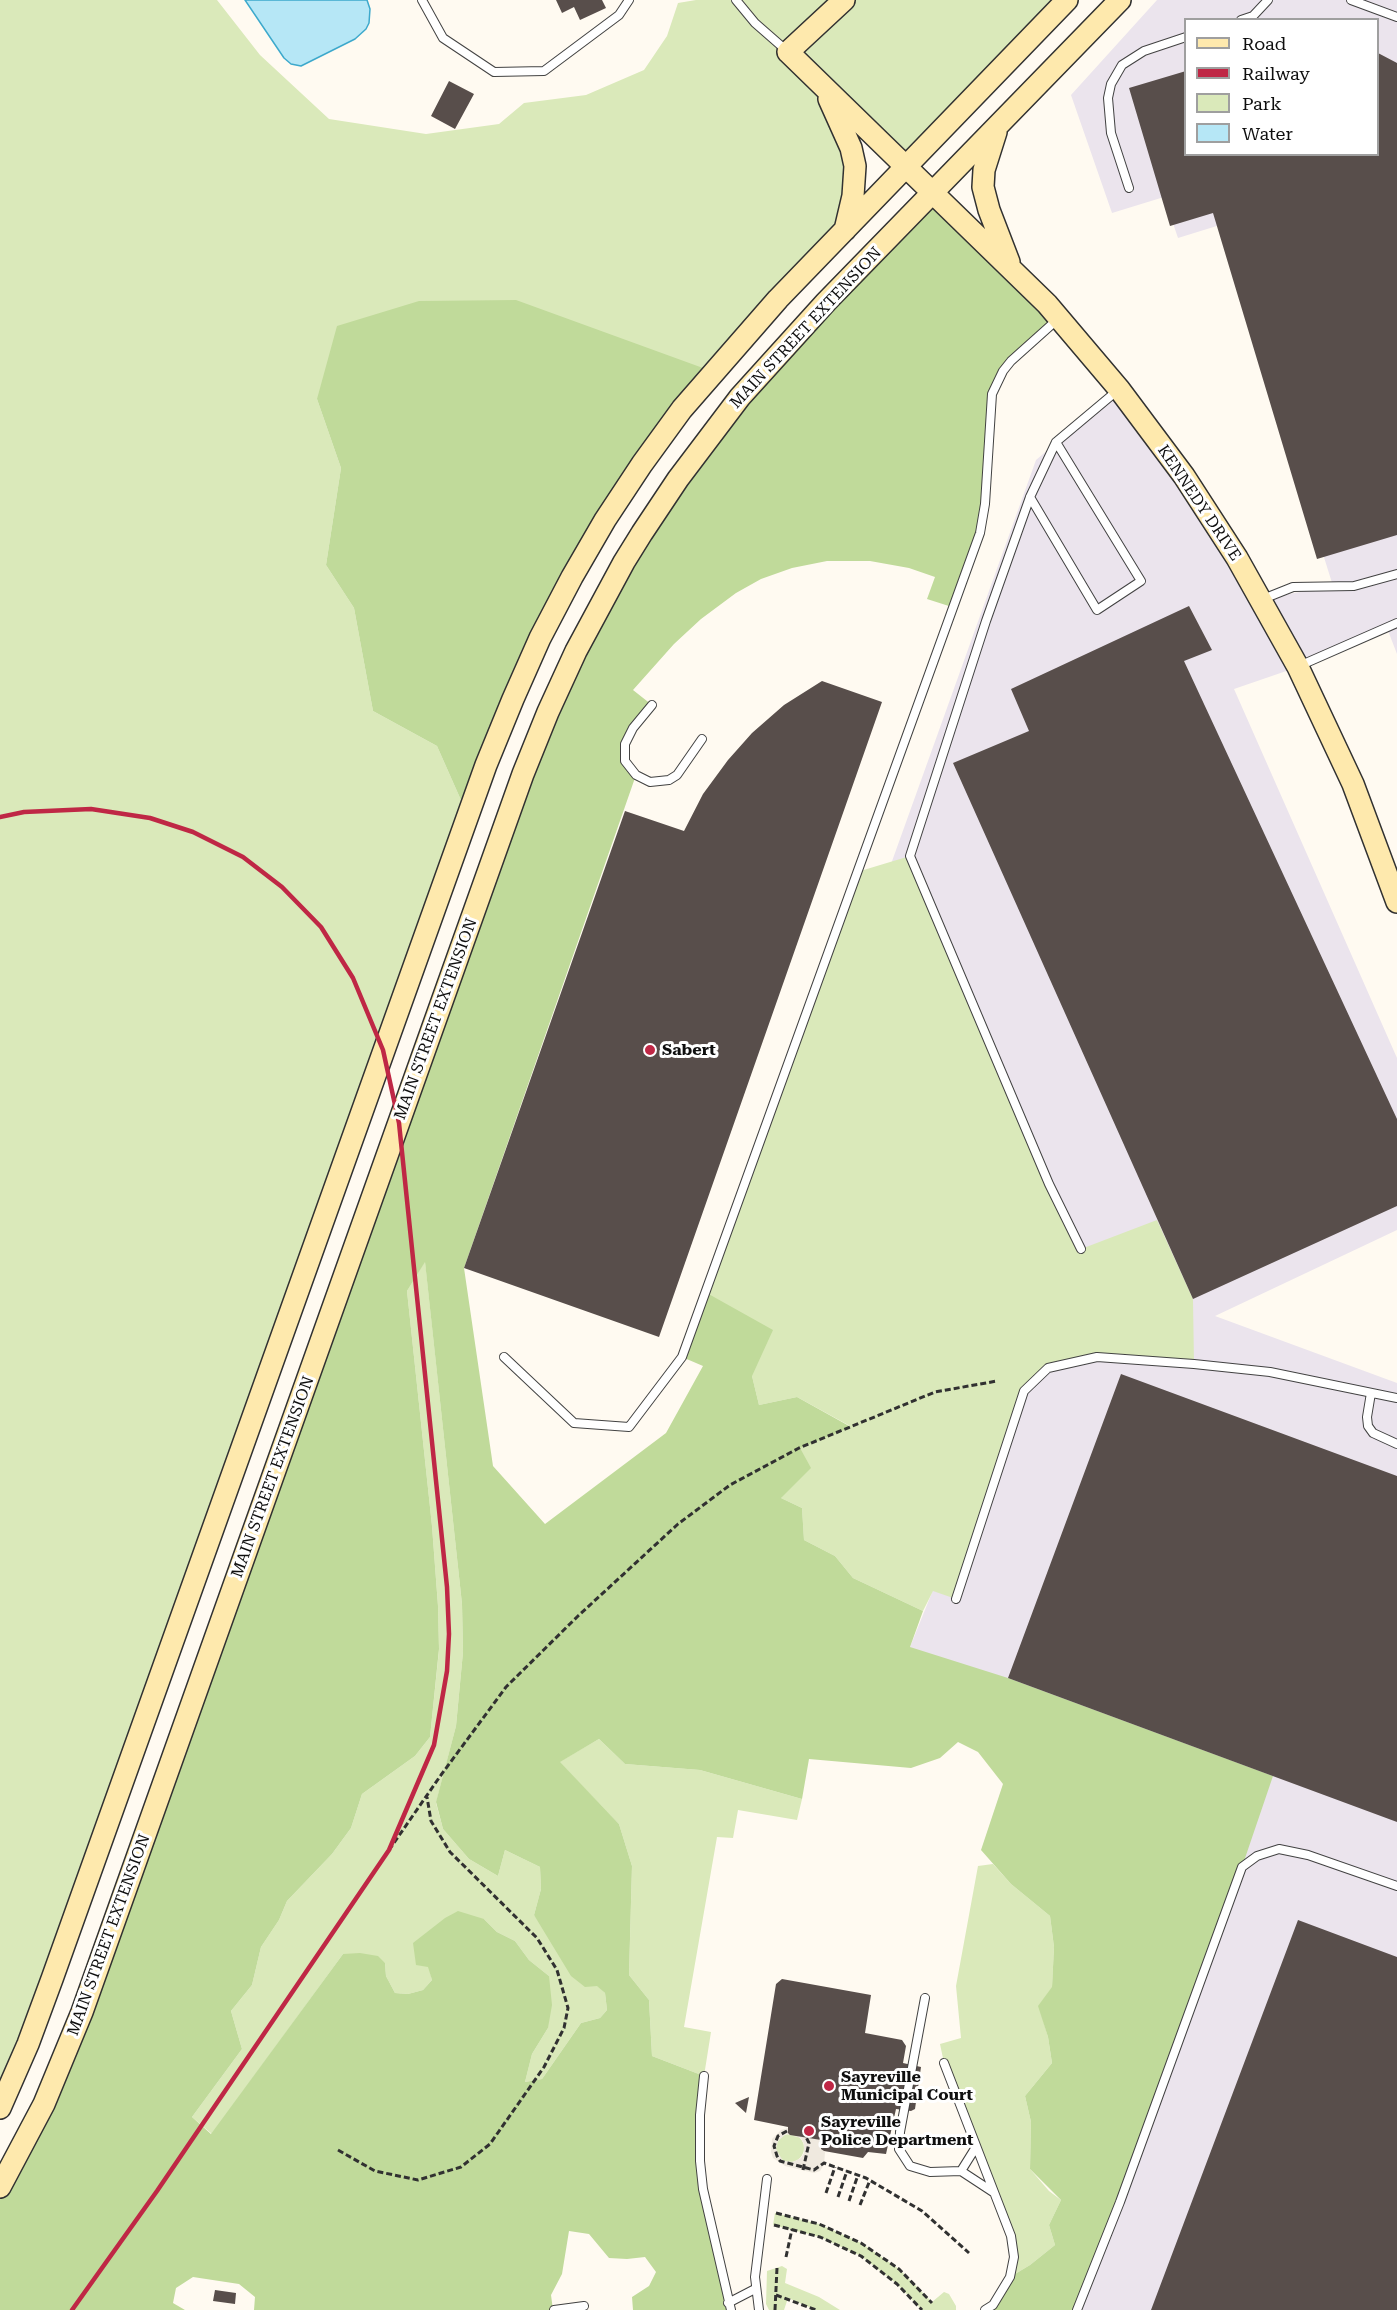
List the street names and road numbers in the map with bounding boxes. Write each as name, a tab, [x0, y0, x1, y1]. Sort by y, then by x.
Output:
street label: MAIN STREET EXTENSION	[726, 243, 886, 413]
street label: KENNEDY DRIVE	[1153, 441, 1245, 565]
street label: MAIN STREET EXTENSION	[391, 916, 481, 1122]
street label: MAIN STREET EXTENSION	[228, 1374, 318, 1580]
street label: MAIN STREET EXTENSION	[64, 1832, 154, 2038]

